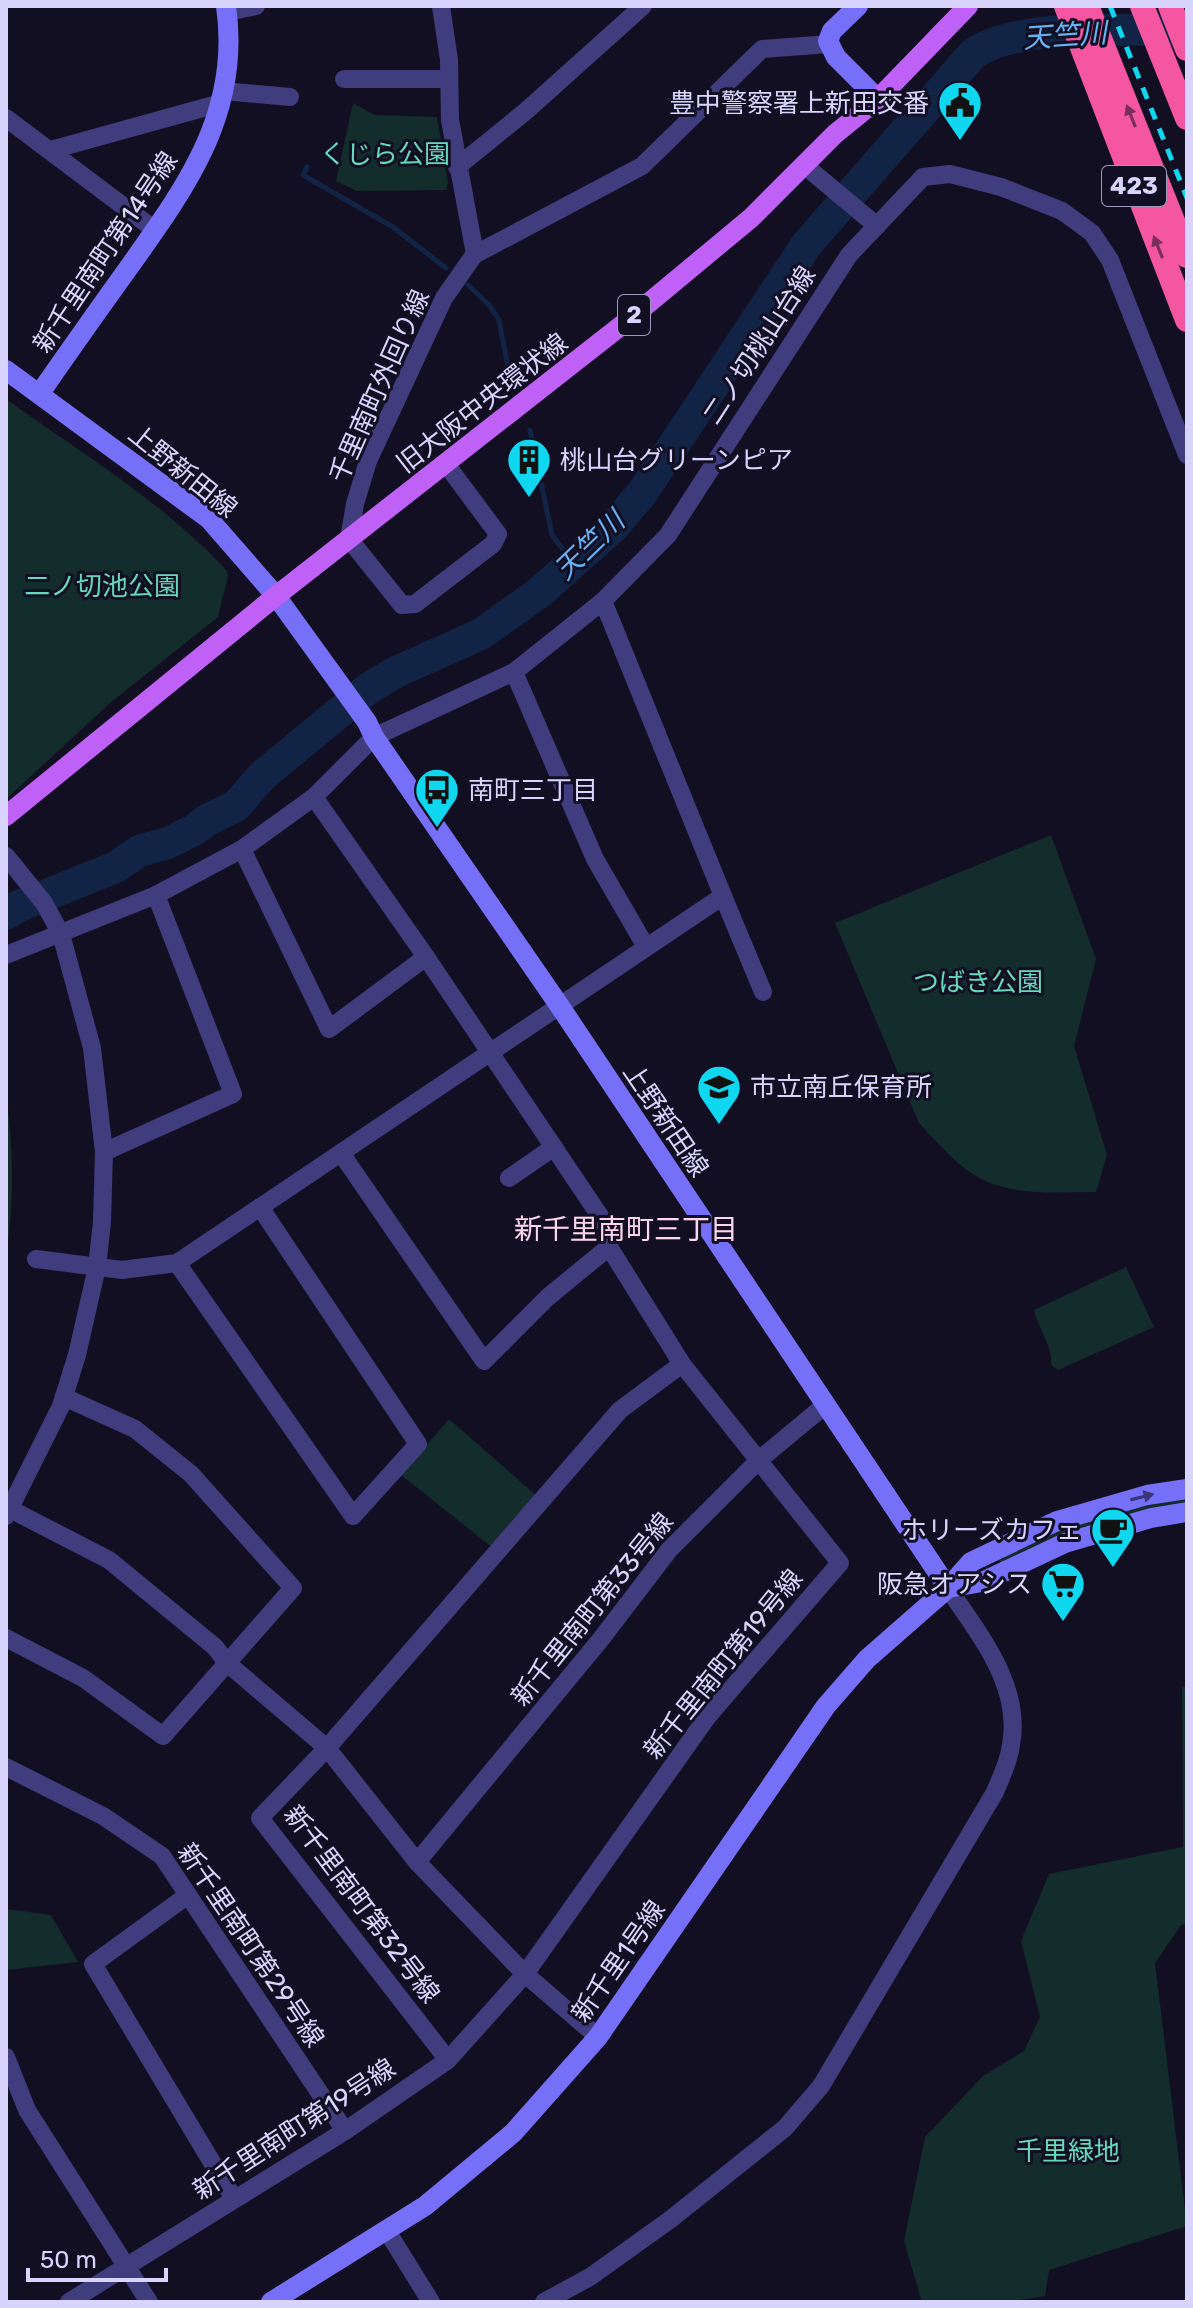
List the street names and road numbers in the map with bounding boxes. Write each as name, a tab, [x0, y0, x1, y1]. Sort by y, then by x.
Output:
street label: 新千里南町第14号線	[27, 146, 184, 358]
road number: 423	[1102, 166, 1166, 206]
street label: 二ノ切桃山台線	[697, 261, 822, 430]
street label: 千里南町外回り線	[323, 285, 436, 488]
road number: 2	[618, 295, 650, 335]
street label: 旧大阪中央環状線	[391, 327, 574, 480]
street label: 上野新田線	[122, 418, 243, 524]
street label: 上野新田線	[616, 1058, 715, 1183]
street label: 新千里南町第33号線	[505, 1507, 680, 1712]
street label: 新千里南町第19号線	[638, 1563, 809, 1765]
street label: 新千里南町第32号線	[277, 1800, 446, 2009]
street label: 新千里南町第29号線	[171, 1838, 330, 2053]
street label: 新千里1号線	[565, 1895, 672, 2028]
street label: 新千里南町第19号線	[187, 2053, 401, 2206]

